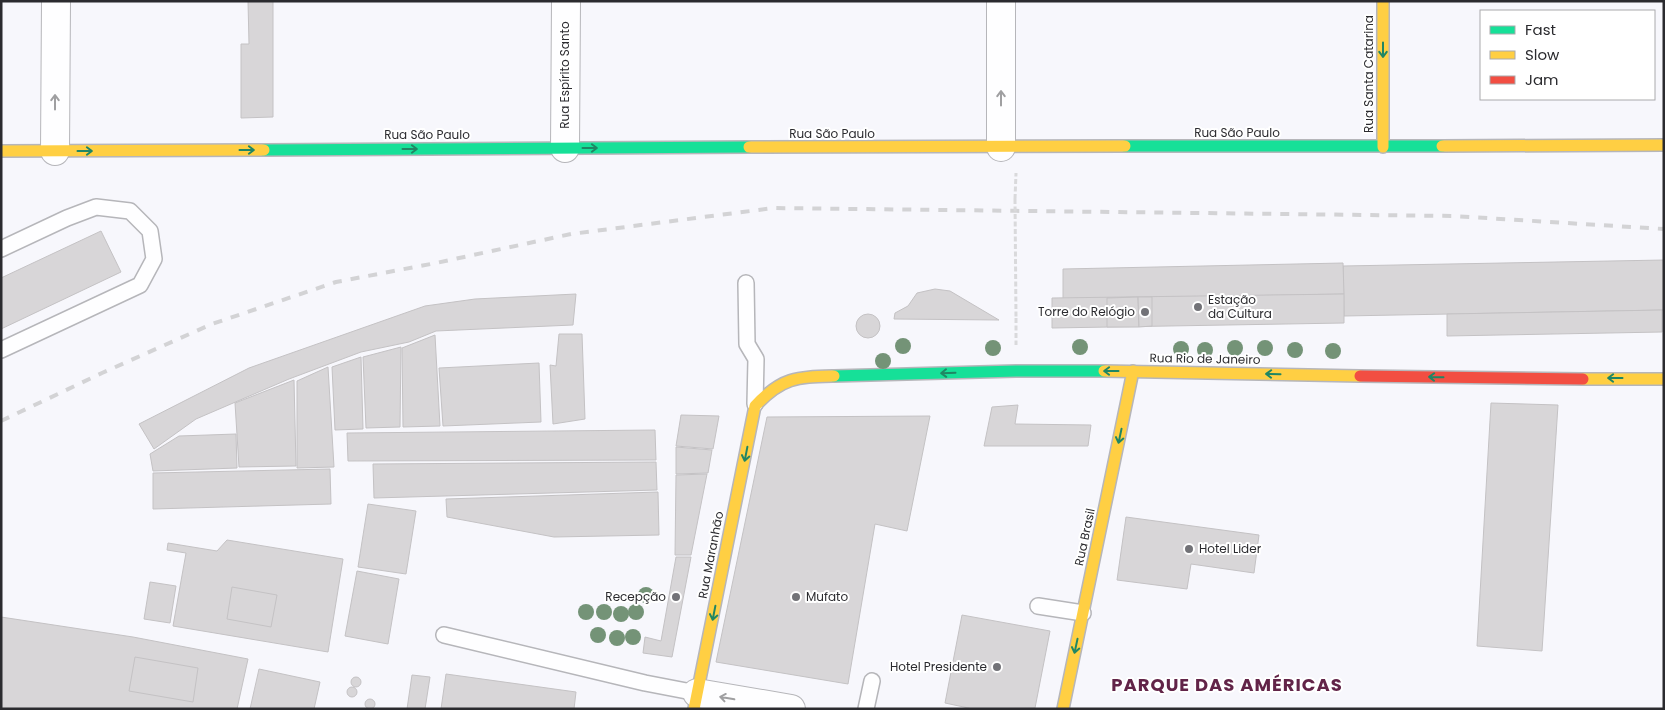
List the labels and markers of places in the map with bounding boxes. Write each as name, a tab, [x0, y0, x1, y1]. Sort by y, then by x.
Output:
place label: Estação da Cultura	[1208, 291, 1272, 322]
marker: Estação da Cultura	[1192, 301, 1204, 313]
place label: Torre do Relógio	[1038, 303, 1135, 320]
marker: Torre do Relógio	[1139, 306, 1151, 318]
place label: Hotel Lider	[1199, 540, 1262, 557]
marker: Hotel Lider	[1183, 543, 1195, 555]
place label: Recepção	[605, 588, 666, 605]
place label: Mufato	[806, 588, 848, 605]
marker: Recepção	[670, 591, 682, 603]
marker: Mufato	[790, 591, 802, 603]
place label: Hotel Presidente	[890, 658, 987, 675]
marker: Hotel Presidente	[991, 661, 1003, 673]

